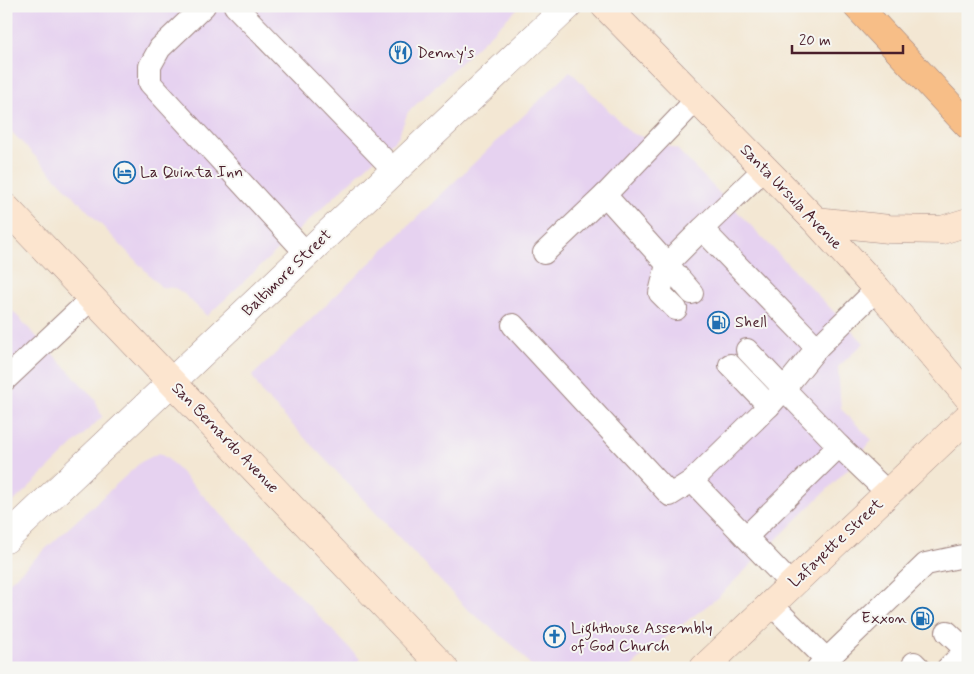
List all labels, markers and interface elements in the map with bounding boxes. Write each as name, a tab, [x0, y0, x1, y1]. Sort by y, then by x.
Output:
scale bar	[792, 22, 903, 54]
text: 20 m	[799, 31, 831, 51]
restaurant icon: Denny's	[389, 41, 413, 65]
place label: Denny's	[417, 43, 474, 64]
street label: Santa Ursula Avenue	[735, 140, 847, 255]
hotel icon: La Quinta Inn	[112, 160, 136, 184]
place label: La Quinta Inn	[140, 162, 243, 183]
street label: Baltimore Street	[238, 225, 337, 321]
fuel station icon: Shell	[707, 310, 731, 334]
place label: Shell	[735, 312, 767, 333]
street label: San Bernardo Avenue	[167, 378, 283, 498]
street label: Lafayette Street	[784, 493, 888, 592]
fuel station icon: Exxon	[911, 606, 935, 630]
place label: Exxon	[861, 608, 907, 629]
place label: Lighthouse Assembly of God Church	[571, 618, 713, 657]
church icon: Lighthouse Assembly of God Church	[543, 625, 567, 649]

